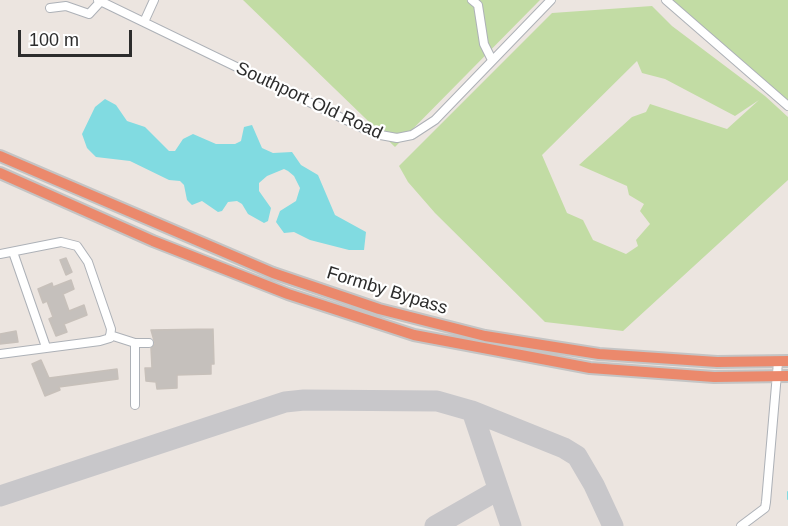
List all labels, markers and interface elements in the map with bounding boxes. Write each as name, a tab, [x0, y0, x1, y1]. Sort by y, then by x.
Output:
scale bar	[21, 18, 135, 56]
text: 100 m	[29, 30, 79, 50]
street label: Southport Old Road	[232, 58, 386, 144]
street label: Formby Bypass	[324, 262, 450, 320]

